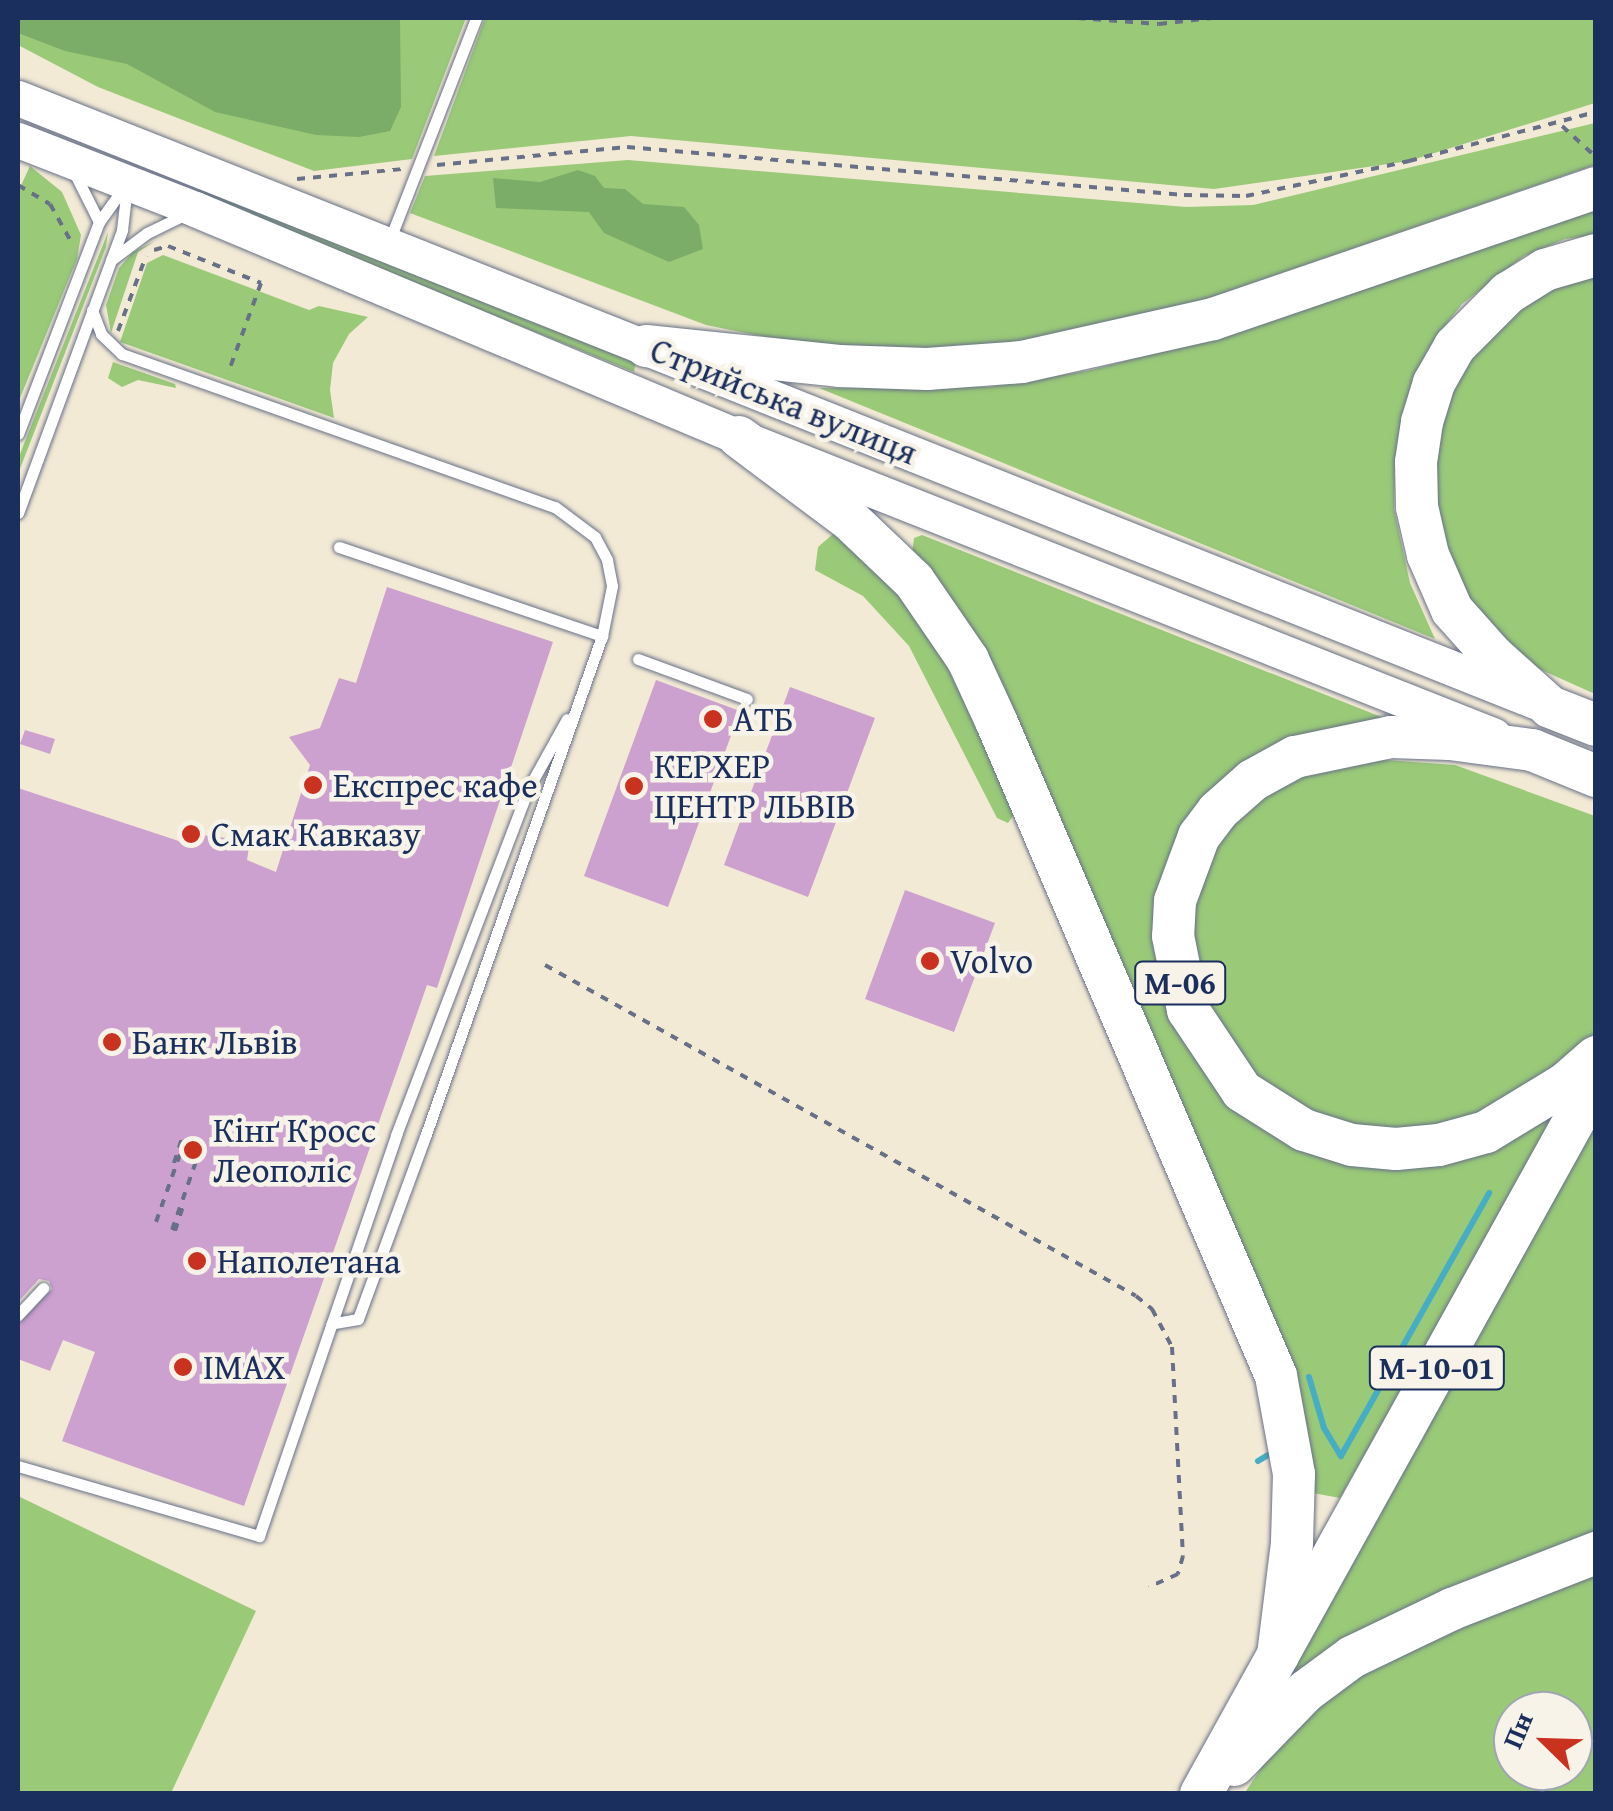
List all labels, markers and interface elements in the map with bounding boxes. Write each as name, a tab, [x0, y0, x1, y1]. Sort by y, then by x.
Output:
street label: Стрийська вулиця	[645, 328, 923, 474]
place label: АТБ	[733, 698, 794, 740]
marker: АТБ	[702, 708, 724, 730]
place label: КЕРХЕР ЦЕНТР ЛЬВІВ	[654, 745, 856, 827]
place label: Експрес кафе	[333, 764, 538, 806]
marker: Експрес кафе	[302, 774, 324, 796]
marker: КЕРХЕР ЦЕНТР ЛЬВІВ	[623, 775, 645, 797]
place label: Смак Кавказу	[211, 813, 421, 855]
marker: Смак Кавказу	[180, 823, 202, 845]
place label: Volvo	[950, 940, 1033, 982]
marker: Volvo	[919, 950, 941, 972]
road number: М-06	[1132, 956, 1228, 1010]
place label: Банк Львів	[132, 1021, 298, 1063]
marker: Банк Львів	[101, 1031, 123, 1053]
place label: Кінґ Кросс Леополіс	[213, 1109, 376, 1191]
marker: Кінґ Кросс Леополіс	[182, 1139, 204, 1161]
place label: Наполетана	[217, 1240, 401, 1282]
marker: Наполетана	[186, 1250, 208, 1272]
road number: М-10-01	[1367, 1341, 1507, 1395]
place label: IMAX	[203, 1346, 285, 1388]
marker: IMAX	[172, 1356, 194, 1378]
north arrow	[1493, 1691, 1593, 1791]
text: Пн	[1491, 1705, 1543, 1754]

